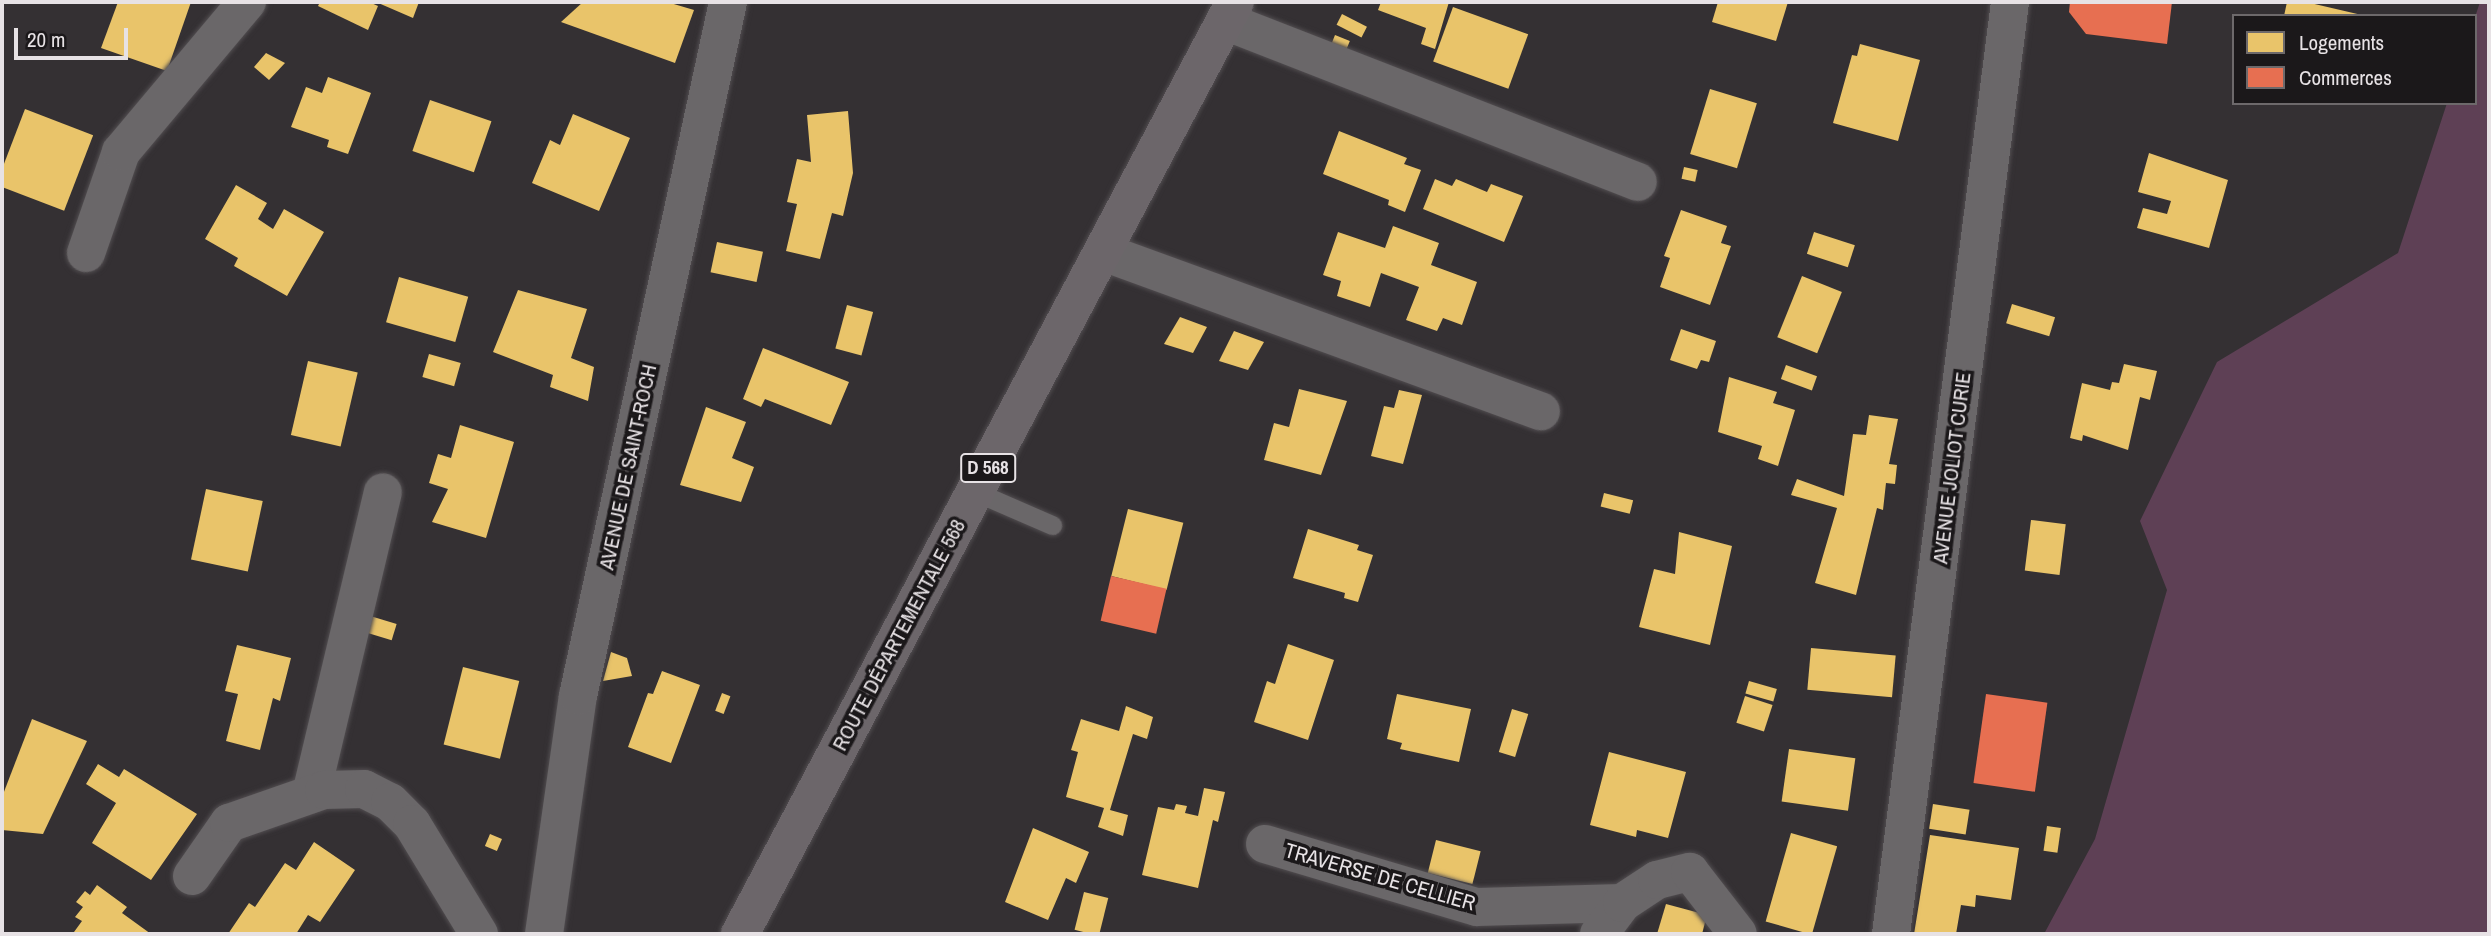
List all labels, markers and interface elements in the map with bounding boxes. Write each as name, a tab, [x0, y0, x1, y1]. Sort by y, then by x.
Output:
scale bar	[18, 14, 131, 58]
legend	[2232, 14, 2477, 105]
text: 20 m	[27, 25, 65, 54]
text: Logements	[2299, 28, 2384, 57]
text: Commerces	[2299, 63, 2392, 92]
street label: AVENUE DE SAINT-ROCH	[594, 362, 662, 572]
street label: AVENUE JOLIOT CURIE	[1928, 371, 1976, 565]
road number: D 568	[960, 453, 1016, 484]
street label: ROUTE DÉPARTEMENTALE 568	[827, 515, 971, 755]
street label: TRAVERSE DE CELLIER	[1282, 838, 1478, 916]

